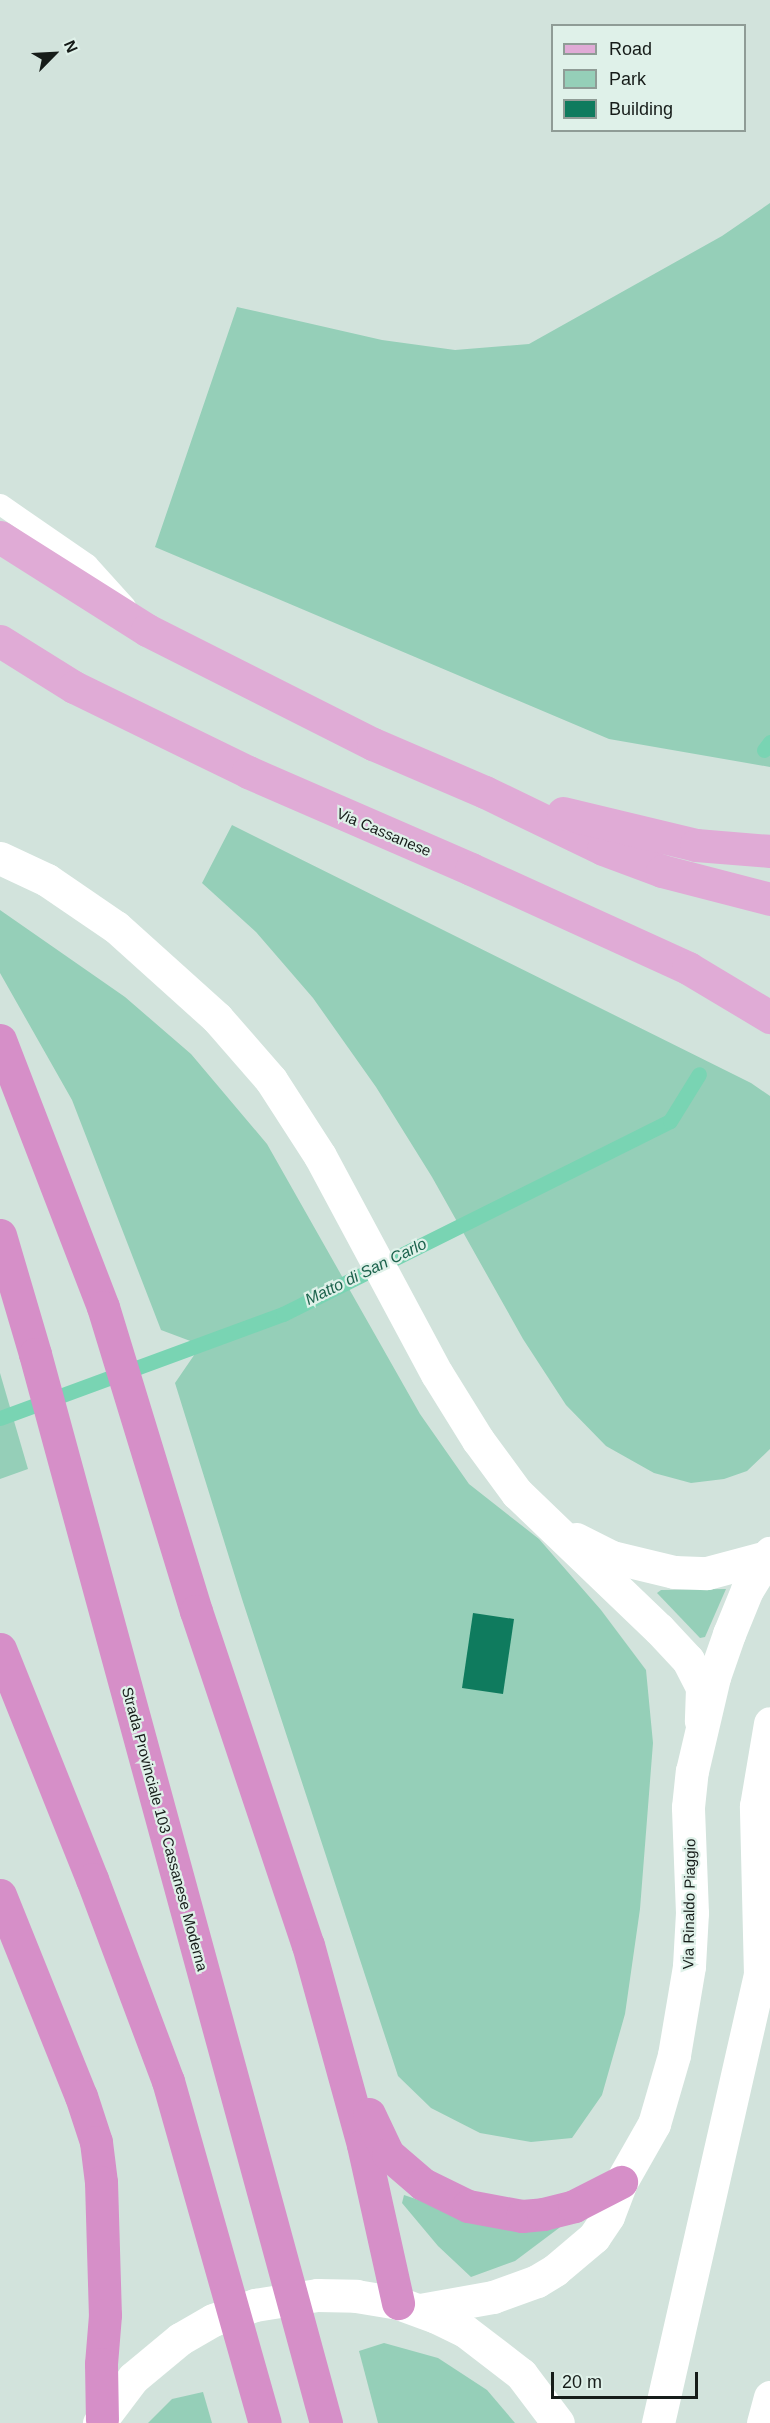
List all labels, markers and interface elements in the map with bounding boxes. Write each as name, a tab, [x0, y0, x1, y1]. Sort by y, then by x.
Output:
north arrow	[24, 24, 84, 84]
legend	[551, 24, 746, 132]
text: N	[61, 38, 81, 55]
text: Road	[609, 39, 652, 59]
text: Park	[609, 69, 646, 89]
text: Building	[609, 99, 673, 119]
street label: Via Cassanese	[334, 804, 434, 860]
water label: Matto di San Carlo	[302, 1234, 430, 1310]
street label: Strada Provinciale 103 Cassanese Moderna	[118, 1685, 212, 1973]
street label: Via Rinaldo Piaggio	[679, 1839, 699, 1969]
scale bar	[554, 2360, 701, 2398]
text: 20 m	[562, 2372, 602, 2392]

